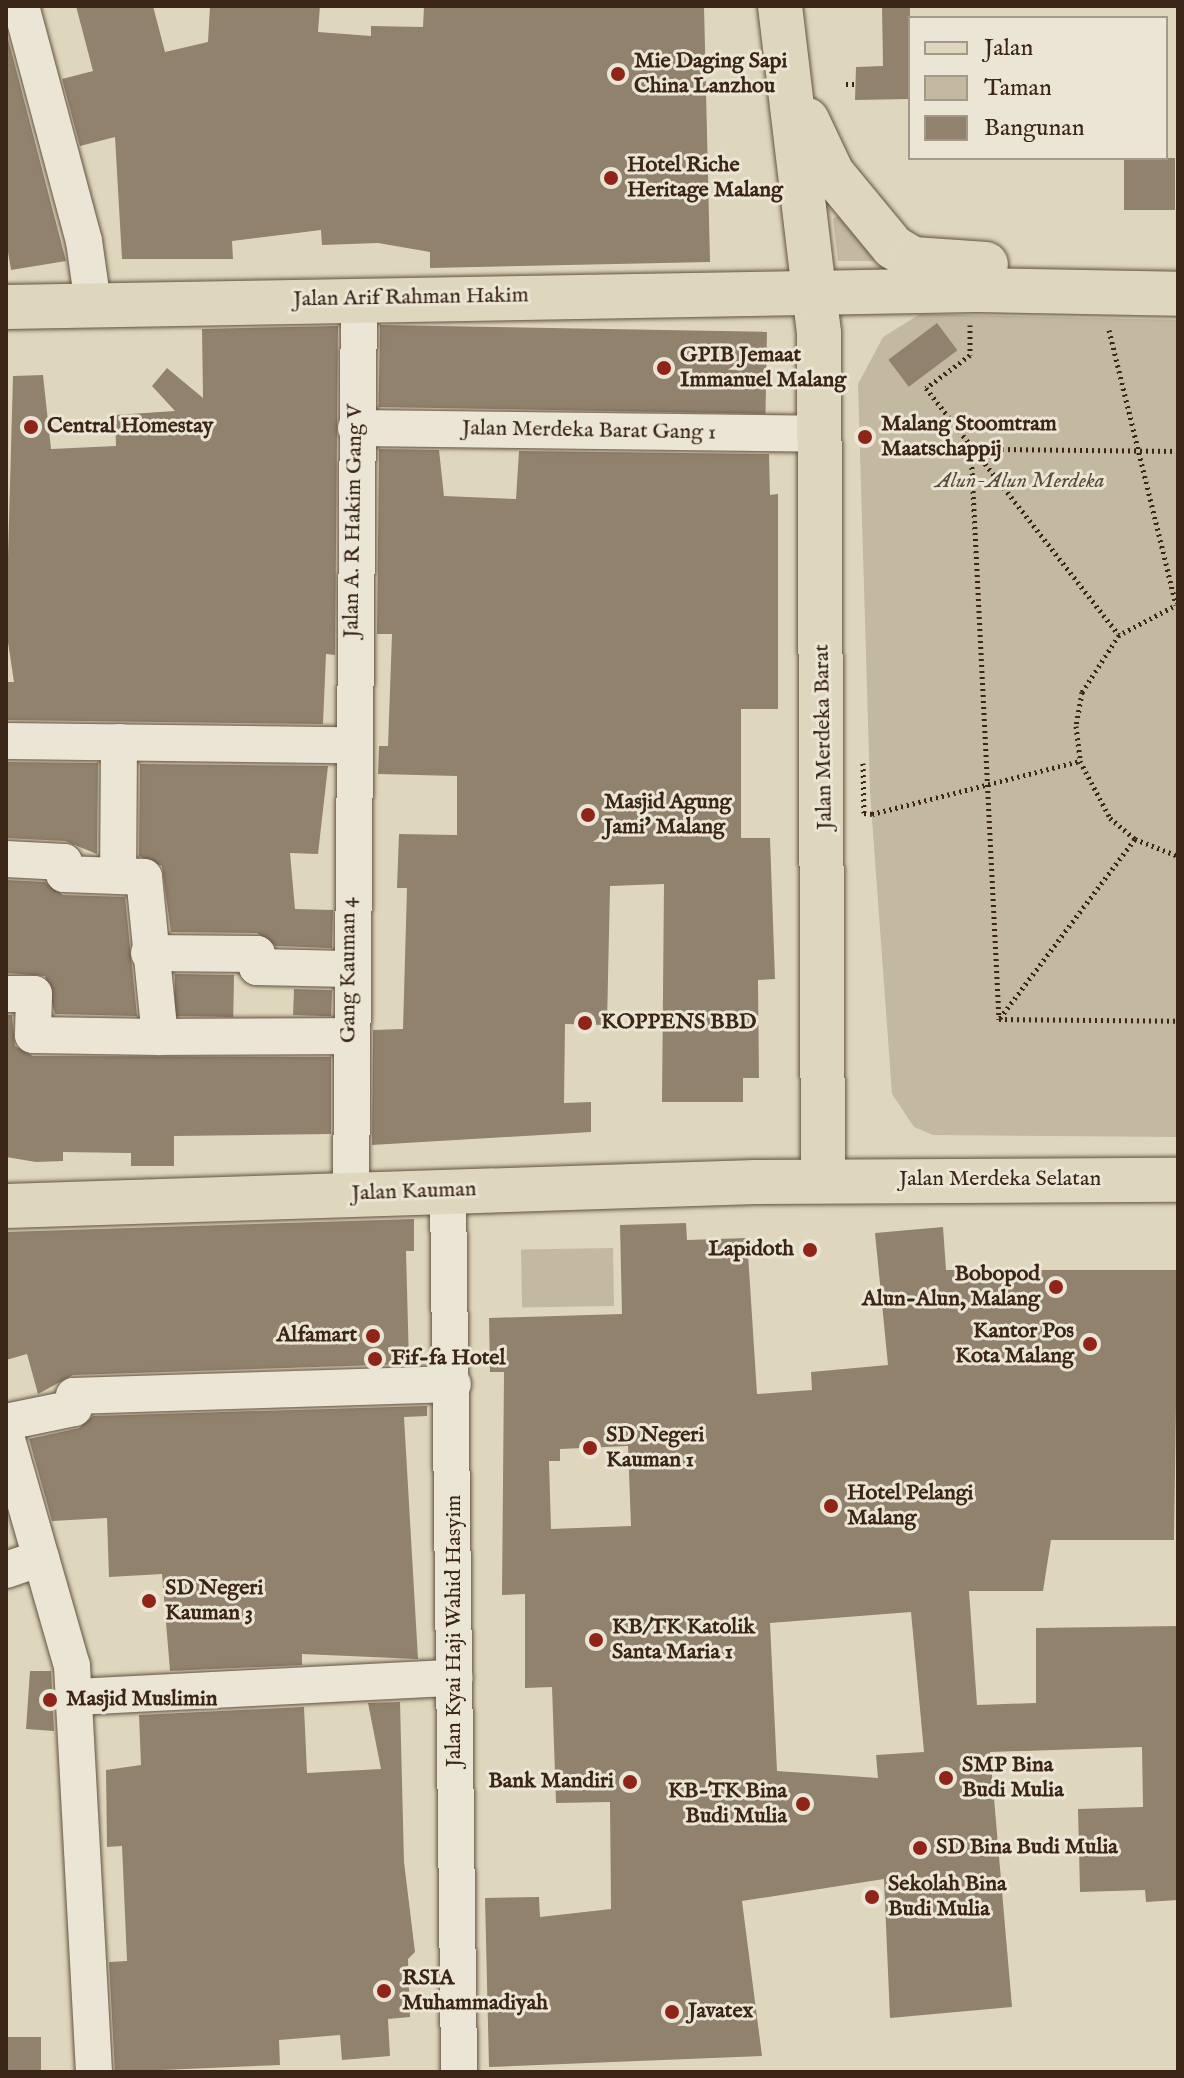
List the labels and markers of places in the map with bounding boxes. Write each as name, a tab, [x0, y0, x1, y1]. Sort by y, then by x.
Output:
place label: Mie Daging Sapi China Lanzhou	[634, 48, 787, 100]
marker: Mie Daging Sapi China Lanzhou	[609, 65, 627, 83]
place label: Hotel Riche Heritage Malang	[627, 152, 783, 204]
marker: Hotel Riche Heritage Malang	[602, 169, 620, 187]
place label: GPIB Jemaat Immanuel Malang	[680, 342, 846, 394]
marker: GPIB Jemaat Immanuel Malang	[655, 359, 673, 377]
place label: Malang Stoomtram Maatschappij	[881, 411, 1057, 462]
place label: Central Homestay	[47, 414, 213, 440]
marker: Central Homestay	[22, 418, 40, 436]
marker: Malang Stoomtram Maatschappij	[856, 428, 874, 446]
place label: Masjid Agung Jami' Malang	[604, 789, 731, 840]
marker: Masjid Agung Jami' Malang	[579, 806, 597, 824]
place label: KOPPENS BBD	[601, 1010, 756, 1036]
marker: KOPPENS BBD	[576, 1014, 594, 1032]
place label: Lapidoth	[708, 1237, 794, 1263]
marker: Lapidoth	[801, 1241, 819, 1259]
place label: Bobopod Alun-Alun, Malang	[862, 1261, 1040, 1312]
marker: Bobopod Alun-Alun, Malang	[1047, 1278, 1065, 1296]
place label: Kantor Pos Kota Malang	[955, 1318, 1074, 1370]
place label: Alfamart	[276, 1323, 357, 1349]
marker: Alfamart	[364, 1327, 382, 1345]
marker: Kantor Pos Kota Malang	[1081, 1335, 1099, 1353]
place label: Fif-fa Hotel	[391, 1346, 505, 1372]
marker: Fif-fa Hotel	[366, 1350, 384, 1368]
place label: SD Negeri Kauman 1	[606, 1422, 704, 1474]
marker: SD Negeri Kauman 1	[581, 1439, 599, 1457]
place label: Hotel Pelangi Malang	[847, 1480, 973, 1532]
marker: Hotel Pelangi Malang	[822, 1497, 840, 1515]
place label: SD Negeri Kauman 3	[165, 1575, 263, 1626]
marker: SD Negeri Kauman 3	[140, 1592, 158, 1610]
place label: KB/TK Katolik Santa Maria 1	[612, 1614, 755, 1666]
marker: KB/TK Katolik Santa Maria 1	[587, 1631, 605, 1649]
place label: Masjid Muslimin	[66, 1687, 218, 1713]
marker: Masjid Muslimin	[41, 1691, 59, 1709]
place label: SMP Bina Budi Mulia	[962, 1752, 1064, 1804]
place label: Bank Mandiri	[488, 1769, 614, 1795]
marker: SMP Bina Budi Mulia	[937, 1769, 955, 1787]
marker: Bank Mandiri	[621, 1773, 639, 1791]
place label: KB-TK Bina Budi Mulia	[668, 1778, 787, 1830]
marker: KB-TK Bina Budi Mulia	[794, 1795, 812, 1813]
place label: SD Bina Budi Mulia	[936, 1835, 1118, 1861]
marker: SD Bina Budi Mulia	[911, 1839, 929, 1857]
place label: Sekolah Bina Budi Mulia	[888, 1871, 1006, 1922]
marker: Sekolah Bina Budi Mulia	[863, 1888, 881, 1906]
place label: RSIA Muhammadiyah	[402, 1965, 548, 2016]
marker: RSIA Muhammadiyah	[373, 1980, 395, 2002]
place label: Javatex	[688, 1999, 753, 2025]
marker: Javatex	[663, 2003, 681, 2021]

